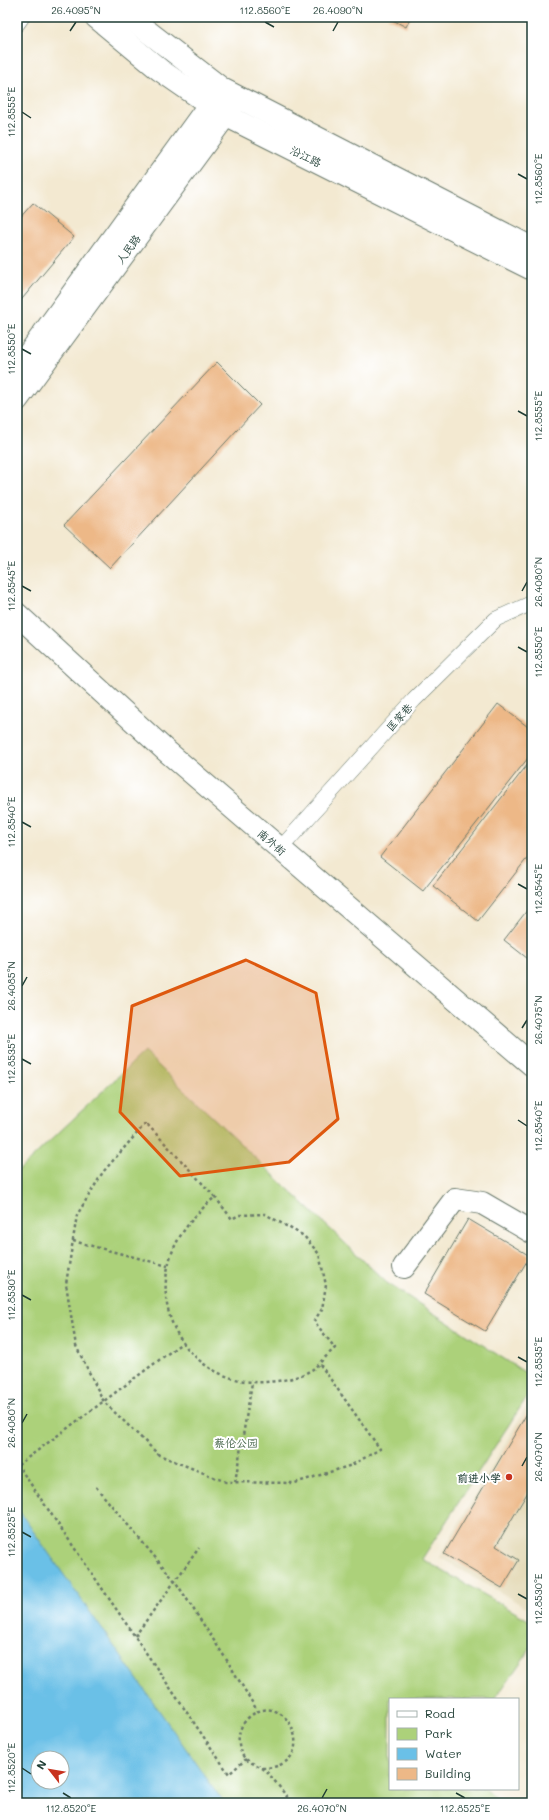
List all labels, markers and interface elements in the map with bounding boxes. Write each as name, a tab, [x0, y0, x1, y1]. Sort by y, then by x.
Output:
text: 26.4095°N	[51, 3, 101, 17]
text: 112.8560°E	[239, 3, 291, 17]
text: 26.4090°N	[313, 3, 363, 17]
text: 112.8555°E	[4, 86, 18, 137]
street label: 沿江路	[288, 142, 324, 170]
text: 112.8560°E	[531, 153, 545, 205]
street label: 人民路	[112, 231, 144, 267]
text: 112.8550°E	[4, 323, 18, 374]
text: 112.8555°E	[531, 390, 545, 441]
text: 26.4080°N	[531, 557, 545, 607]
text: 112.8545°E	[4, 560, 18, 611]
text: 112.8550°E	[531, 626, 545, 677]
street label: 匡家巷	[382, 700, 416, 734]
text: 112.8540°E	[4, 796, 18, 847]
street label: 南外街	[255, 826, 290, 859]
text: 112.8545°E	[531, 863, 545, 914]
text: 26.4085°N	[4, 961, 18, 1011]
text: 26.4075°N	[531, 995, 545, 1045]
text: 112.8535°E	[4, 1033, 18, 1084]
text: 112.8540°E	[531, 1100, 545, 1151]
text: 112.8530°E	[4, 1269, 18, 1320]
text: 112.8535°E	[531, 1336, 545, 1387]
text: 26.4080°N	[4, 1398, 18, 1448]
text: 26.4070°N	[531, 1432, 545, 1482]
park label: 蔡伦公园	[214, 1435, 258, 1450]
place label: 前进小学	[457, 1470, 501, 1485]
marker: 前进小学	[504, 1472, 514, 1482]
text: 112.8525°E	[4, 1507, 18, 1557]
text: 112.8530°E	[531, 1573, 545, 1624]
legend	[389, 1698, 519, 1790]
text: Road	[425, 1705, 455, 1721]
text: Park	[425, 1725, 452, 1741]
text: 112.8520°E	[4, 1742, 18, 1793]
text: Water	[425, 1745, 462, 1761]
north arrow	[30, 1750, 70, 1790]
text: N	[32, 1757, 50, 1772]
text: Building	[425, 1765, 471, 1781]
text: 112.8520°E	[46, 1801, 97, 1815]
text: 26.4070°N	[297, 1801, 347, 1815]
text: 112.8525°E	[440, 1801, 490, 1815]

